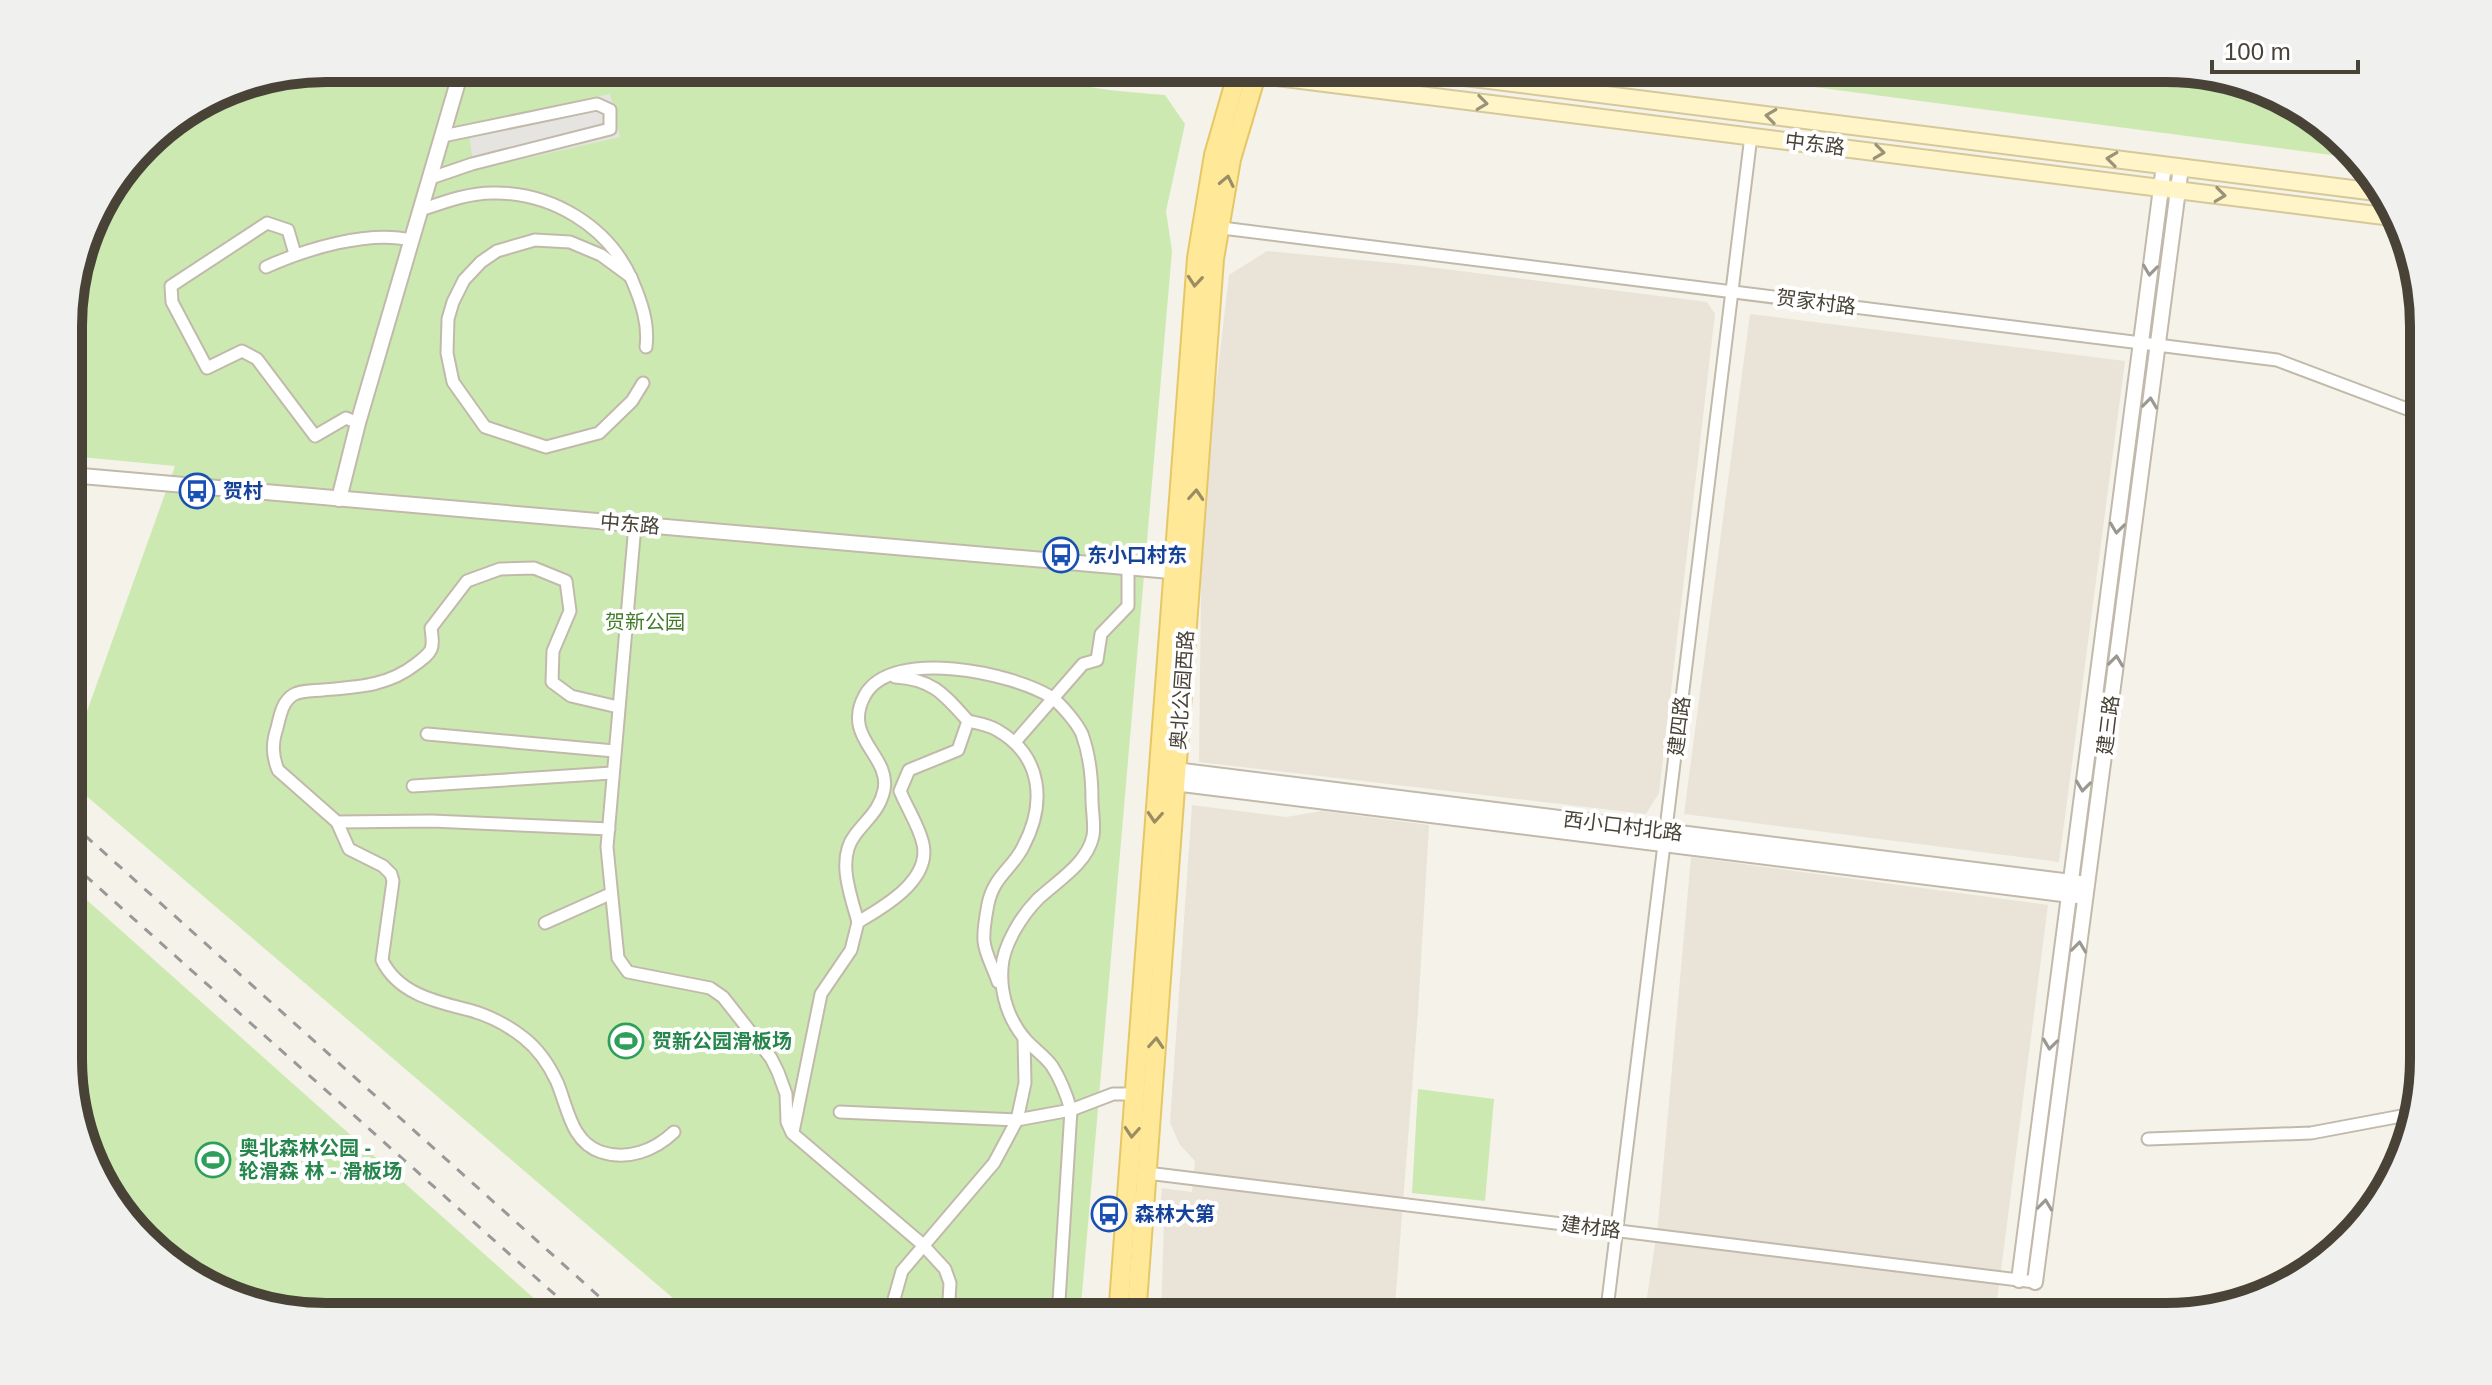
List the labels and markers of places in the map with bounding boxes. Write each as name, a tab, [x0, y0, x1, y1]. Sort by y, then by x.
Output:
bus stop icon: 贺村	[178, 472, 216, 510]
place label: 贺村	[223, 480, 263, 502]
bus stop icon: 东小口村东	[1042, 536, 1080, 574]
place label: 东小口村东	[1087, 544, 1187, 566]
sports icon: 贺新公园滑板场	[607, 1022, 645, 1060]
place label: 贺新公园滑板场	[652, 1030, 792, 1052]
place label: 奥北森林公园 - 轮滑森 林 - 滑板场	[239, 1137, 402, 1182]
sports icon: 奥北森林公园 - 轮滑森 林 - 滑板场	[194, 1141, 232, 1179]
bus stop icon: 森林大第	[1090, 1195, 1128, 1233]
place label: 森林大第	[1135, 1203, 1215, 1225]

